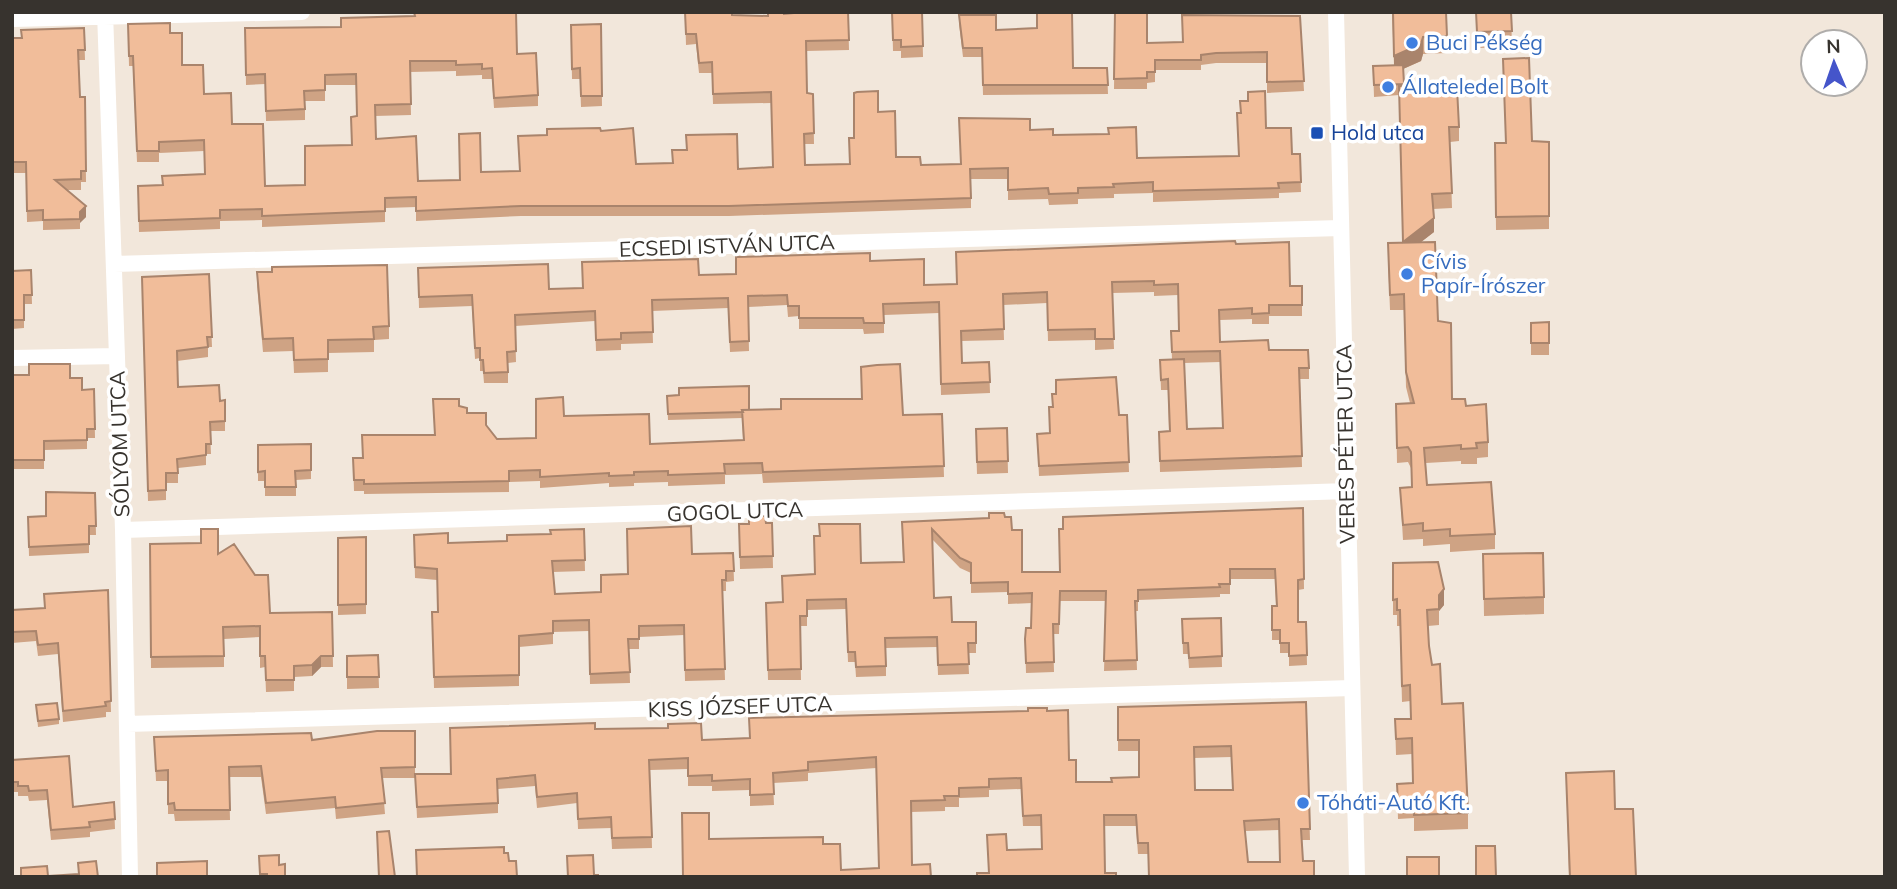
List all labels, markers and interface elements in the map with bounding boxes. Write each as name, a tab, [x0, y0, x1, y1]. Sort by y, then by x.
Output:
north arrow	[1799, 28, 1869, 98]
place label: Buci Pékség	[1426, 29, 1543, 55]
text: N	[1826, 34, 1841, 58]
marker: Buci Pékség	[1404, 35, 1420, 51]
place label: Állateledel Bolt	[1402, 73, 1548, 99]
marker: Állateledel Bolt	[1380, 79, 1396, 95]
place label: Hold utca	[1331, 119, 1424, 145]
marker: Hold utca	[1309, 125, 1325, 141]
street label: ECSEDI ISTVÁN UTCA	[618, 228, 836, 262]
place label: Cívis Papír-Írószer	[1421, 248, 1546, 298]
marker: Cívis Papír-Írószer	[1399, 266, 1415, 282]
street label: VERES PÉTER UTCA	[1330, 343, 1360, 544]
street label: SÓLYOM UTCA	[103, 370, 135, 518]
street label: GOGOL UTCA	[666, 496, 804, 526]
street label: KISS JÓZSEF UTCA	[647, 690, 833, 722]
place label: Tóháti-Autó Kft.	[1317, 789, 1470, 815]
marker: Tóháti-Autó Kft.	[1295, 795, 1311, 811]

